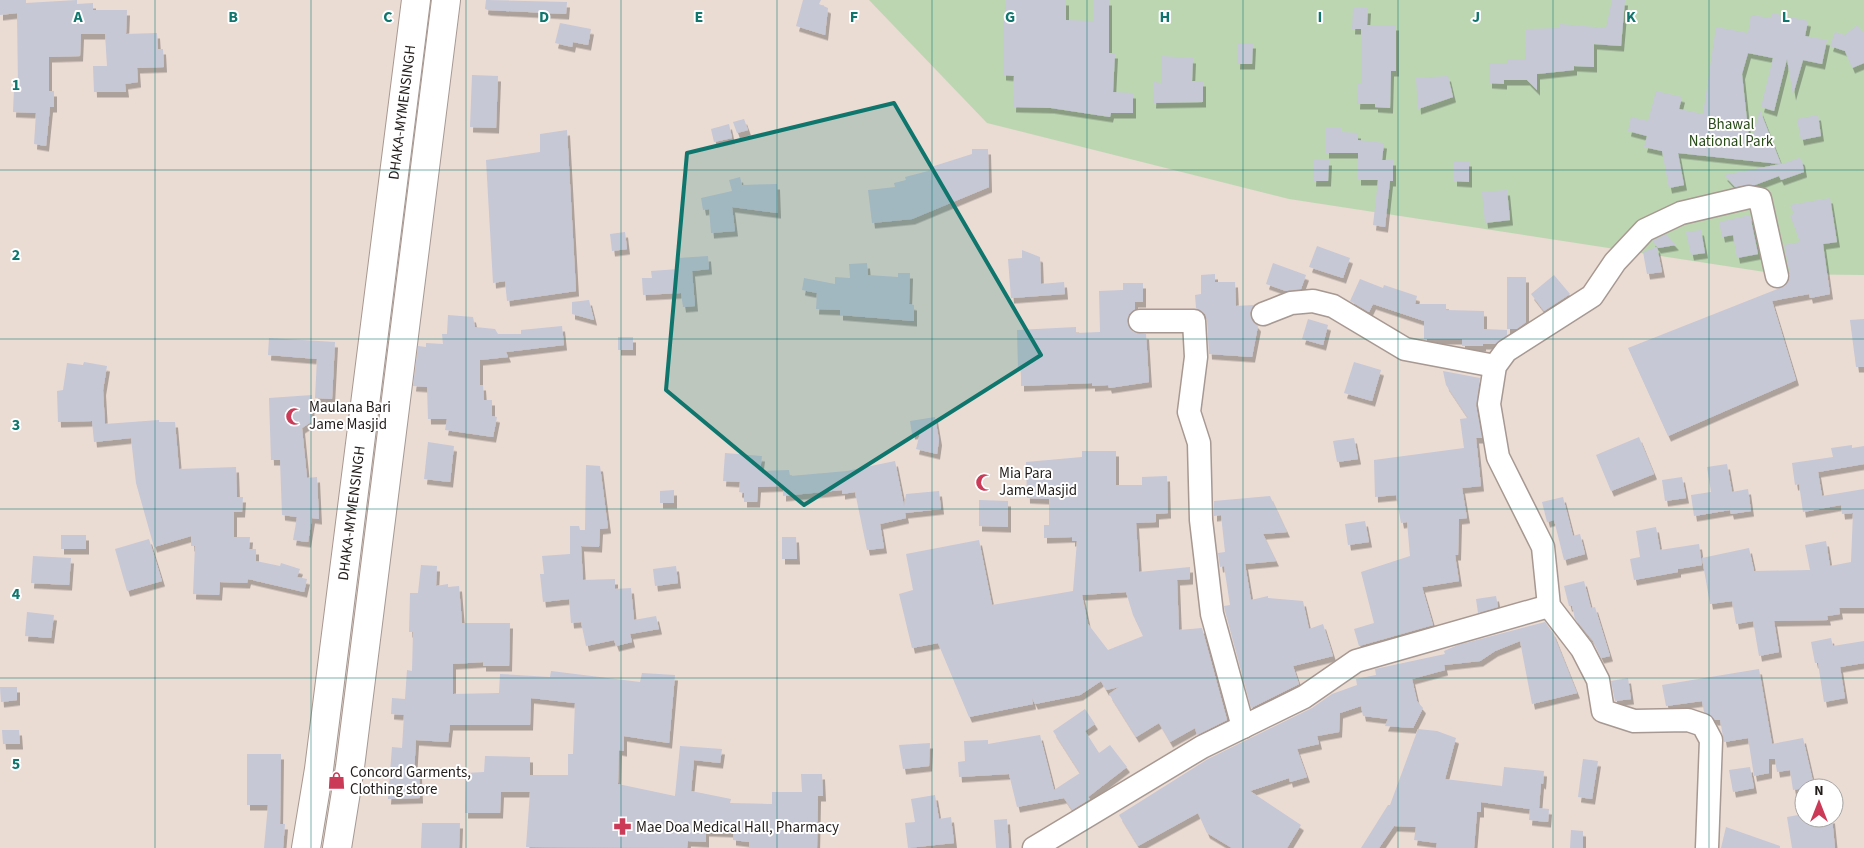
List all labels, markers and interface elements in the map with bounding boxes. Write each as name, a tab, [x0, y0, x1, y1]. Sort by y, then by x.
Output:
text: A	[72, 6, 83, 28]
text: B	[228, 6, 238, 28]
text: C	[383, 6, 393, 28]
text: D	[539, 6, 549, 28]
text: E	[695, 6, 703, 28]
text: F	[850, 6, 858, 28]
text: G	[1005, 6, 1015, 28]
text: H	[1160, 6, 1170, 28]
text: I	[1318, 6, 1322, 28]
text: J	[1472, 6, 1480, 28]
text: K	[1626, 6, 1636, 28]
text: L	[1782, 6, 1790, 28]
street label: DHAKA-MYMENSINGH	[383, 44, 421, 181]
text: 1	[12, 74, 20, 96]
park label: Bhawal National Park	[1689, 114, 1774, 152]
text: 2	[12, 244, 20, 266]
place label: Maulana Bari Jame Masjid	[309, 397, 391, 435]
mosque icon: Maulana Bari Jame Masjid	[285, 406, 305, 426]
text: 3	[12, 414, 20, 436]
street label: DHAKA-MYMENSINGH	[333, 444, 371, 582]
place label: Mia Para Jame Masjid	[999, 463, 1077, 501]
mosque icon: Mia Para Jame Masjid	[975, 472, 995, 492]
text: 4	[12, 583, 21, 605]
text: 5	[12, 753, 20, 775]
place label: Concord Garments, Clothing store	[350, 762, 471, 800]
shop icon: Concord Garments, Clothing store	[326, 771, 346, 791]
north arrow	[1794, 778, 1844, 828]
text: N	[1814, 781, 1824, 801]
pharmacy icon: Mae Doa Medical Hall, Pharmacy	[612, 817, 632, 837]
place label: Mae Doa Medical Hall, Pharmacy	[636, 817, 839, 838]

